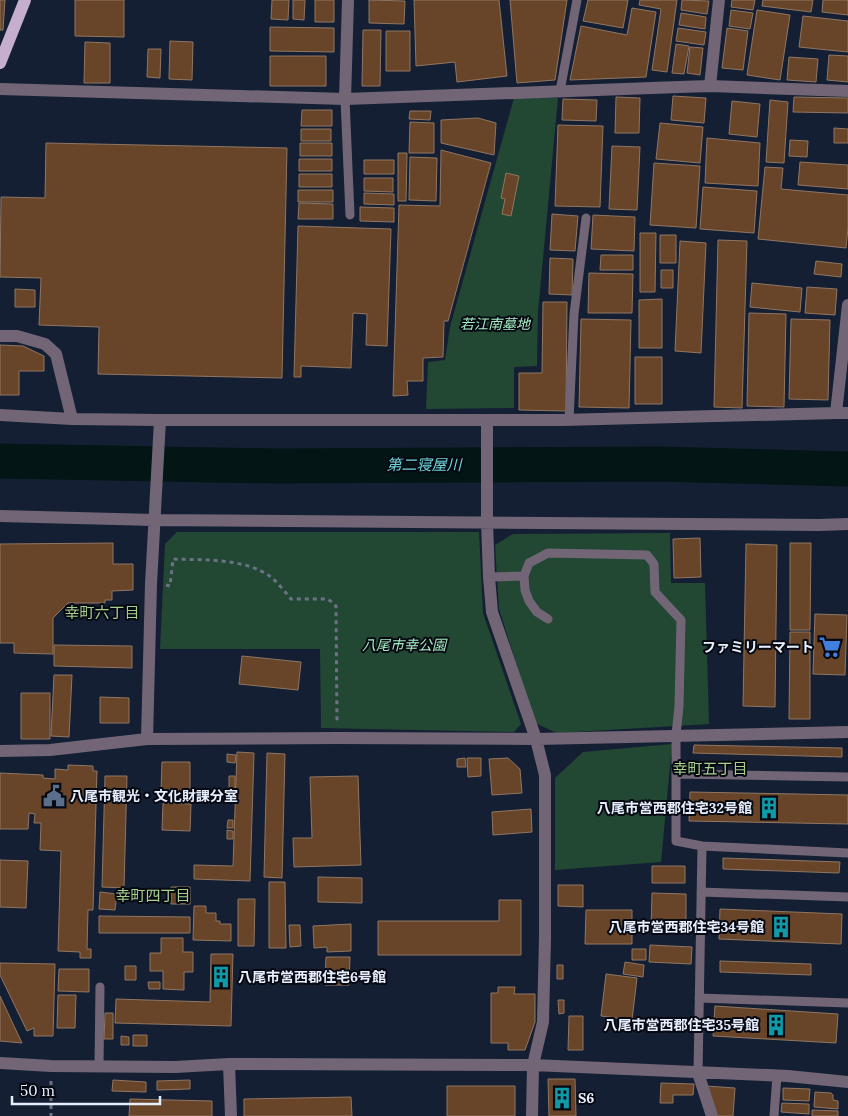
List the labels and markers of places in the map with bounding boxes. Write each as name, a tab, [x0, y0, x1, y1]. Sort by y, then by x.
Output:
supermarket icon: ファミリーマート	[817, 634, 843, 660]
place label: ファミリーマート	[702, 638, 814, 656]
public building icon: 八尾市観光・文化財課分室	[41, 783, 67, 809]
place label: 八尾市観光・文化財課分室	[70, 787, 238, 805]
building icon: 八尾市営西郡住宅32号館	[756, 795, 782, 821]
place label: 八尾市営西郡住宅32号館	[597, 799, 752, 817]
building icon: 八尾市営西郡住宅34号館	[768, 914, 794, 940]
place label: 八尾市営西郡住宅34号館	[609, 918, 764, 936]
building icon: 八尾市営西郡住宅6号館	[208, 964, 234, 990]
place label: 八尾市営西郡住宅6号館	[238, 968, 386, 986]
building icon: 八尾市営西郡住宅35号館	[763, 1012, 789, 1038]
place label: 八尾市営西郡住宅35号館	[604, 1016, 759, 1034]
building icon: S6	[549, 1085, 575, 1111]
place label: S6	[578, 1089, 594, 1107]

